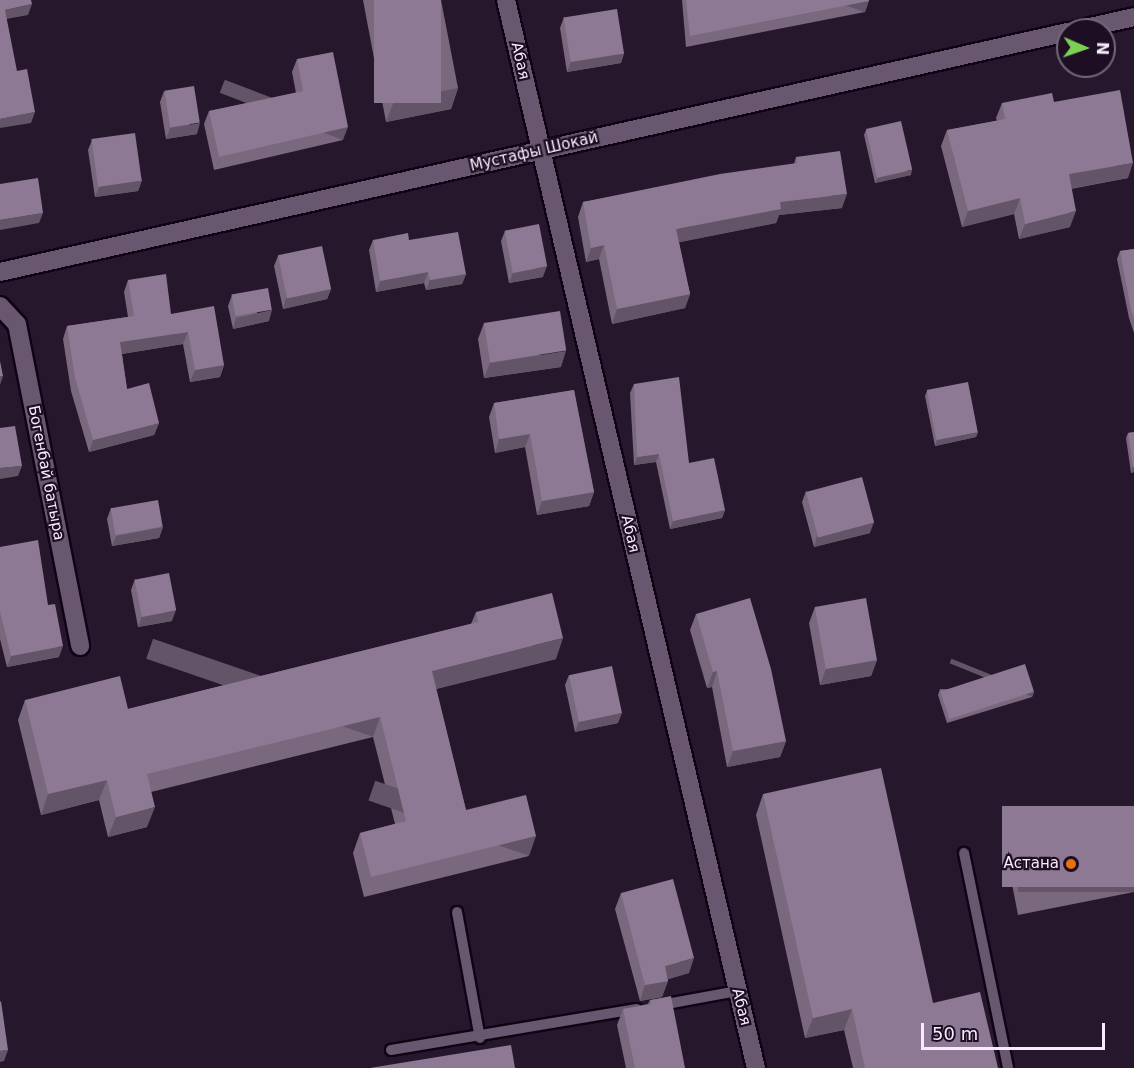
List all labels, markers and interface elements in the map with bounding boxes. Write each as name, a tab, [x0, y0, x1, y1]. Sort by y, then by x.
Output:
north arrow	[1056, 18, 1116, 78]
street label: Абая	[507, 41, 533, 81]
text: N	[1093, 42, 1112, 56]
street label: Мустафы Шокай	[468, 129, 600, 175]
street label: Богенбай батыра	[24, 404, 68, 542]
street label: Абая	[617, 514, 643, 554]
place label: Астана	[1004, 855, 1059, 873]
marker: Астана	[1064, 857, 1078, 871]
street label: Абая	[728, 987, 754, 1027]
scale bar	[924, 1011, 1108, 1049]
text: 50 m	[932, 1023, 978, 1044]

